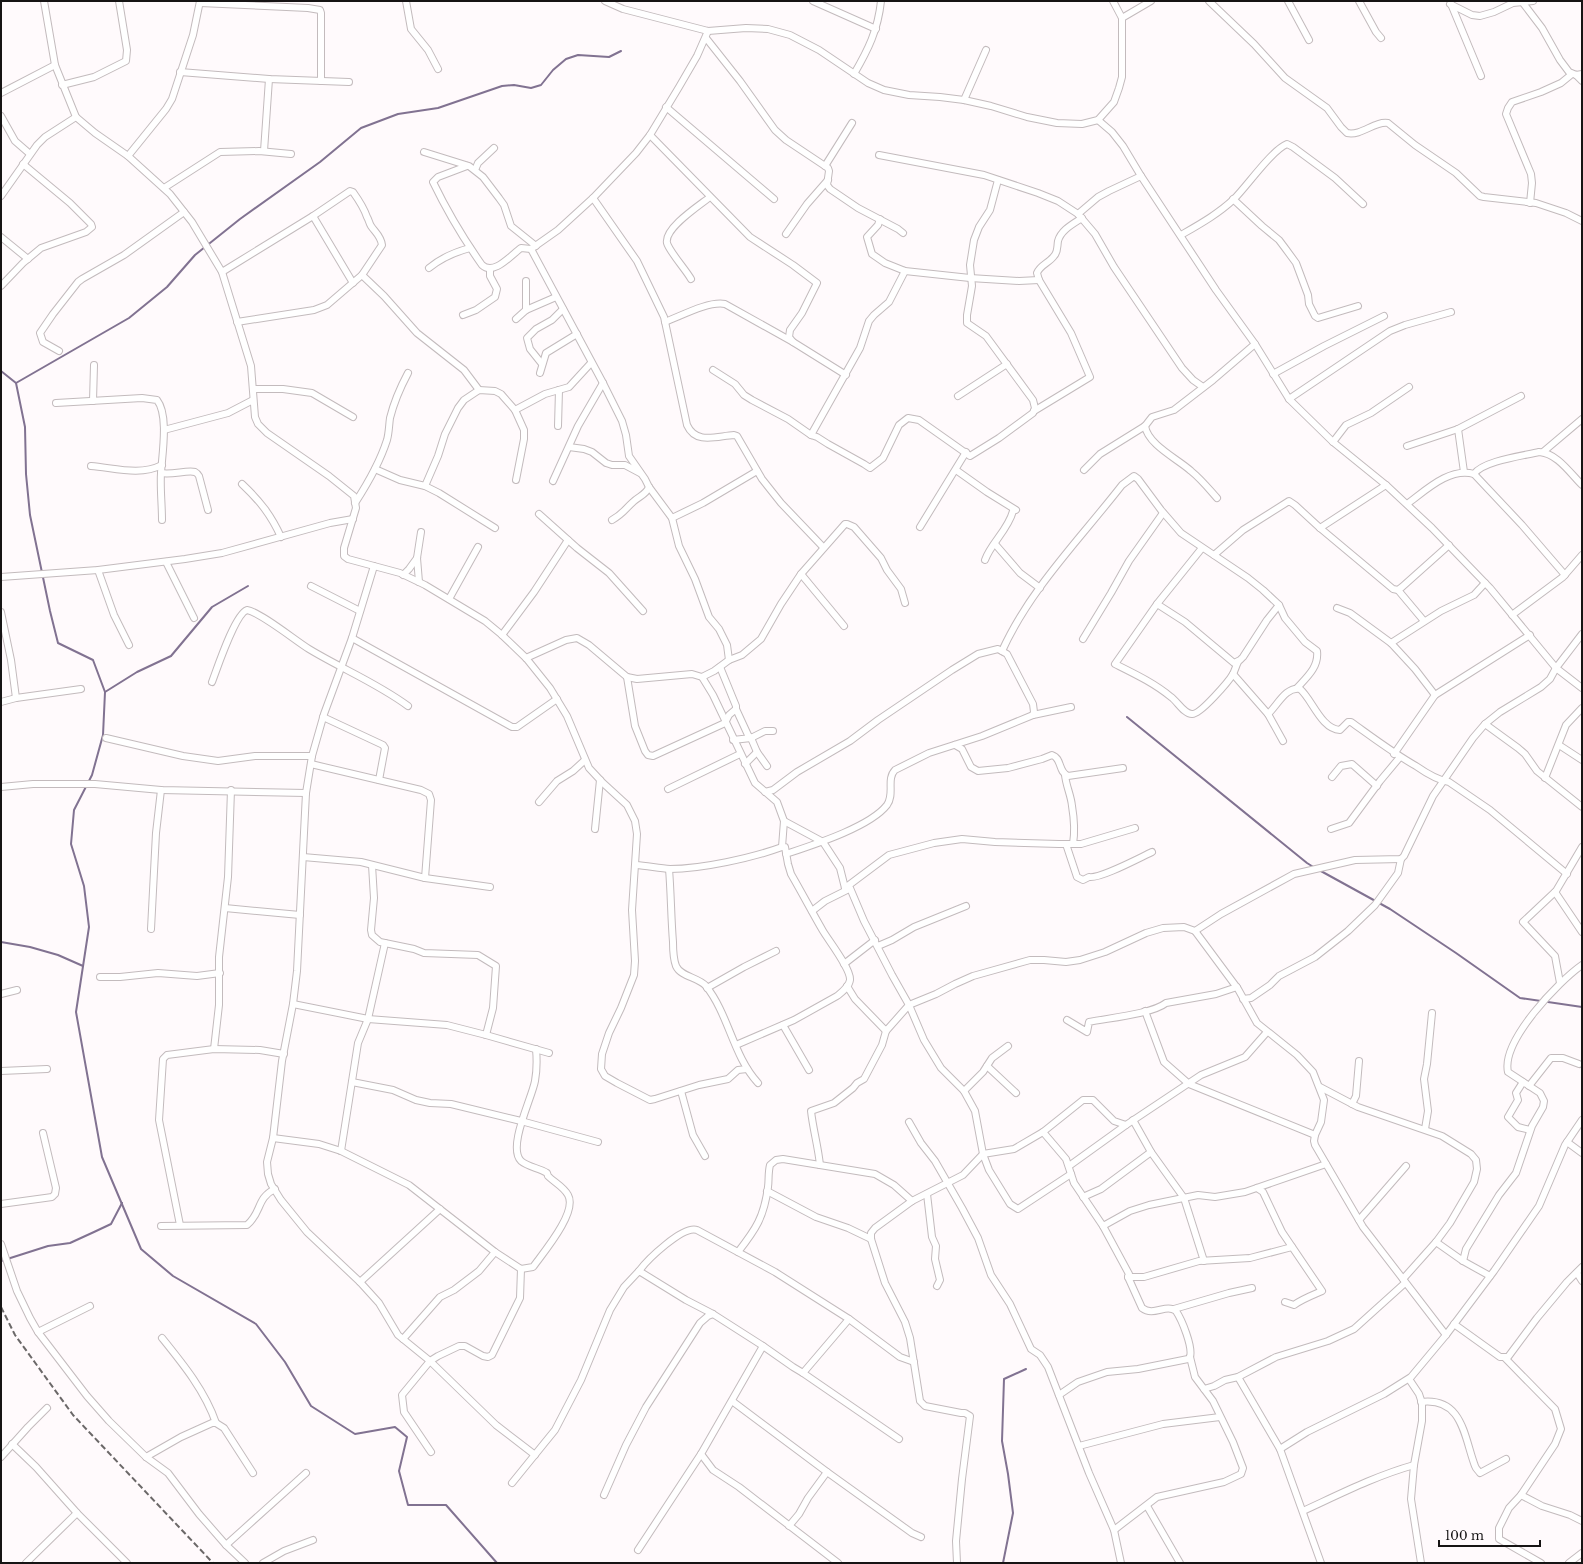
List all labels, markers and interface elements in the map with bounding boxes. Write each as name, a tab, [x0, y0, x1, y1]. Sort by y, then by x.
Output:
scale bar	[1439, 1522, 1540, 1548]
text: 100 m	[1445, 1528, 1484, 1543]

